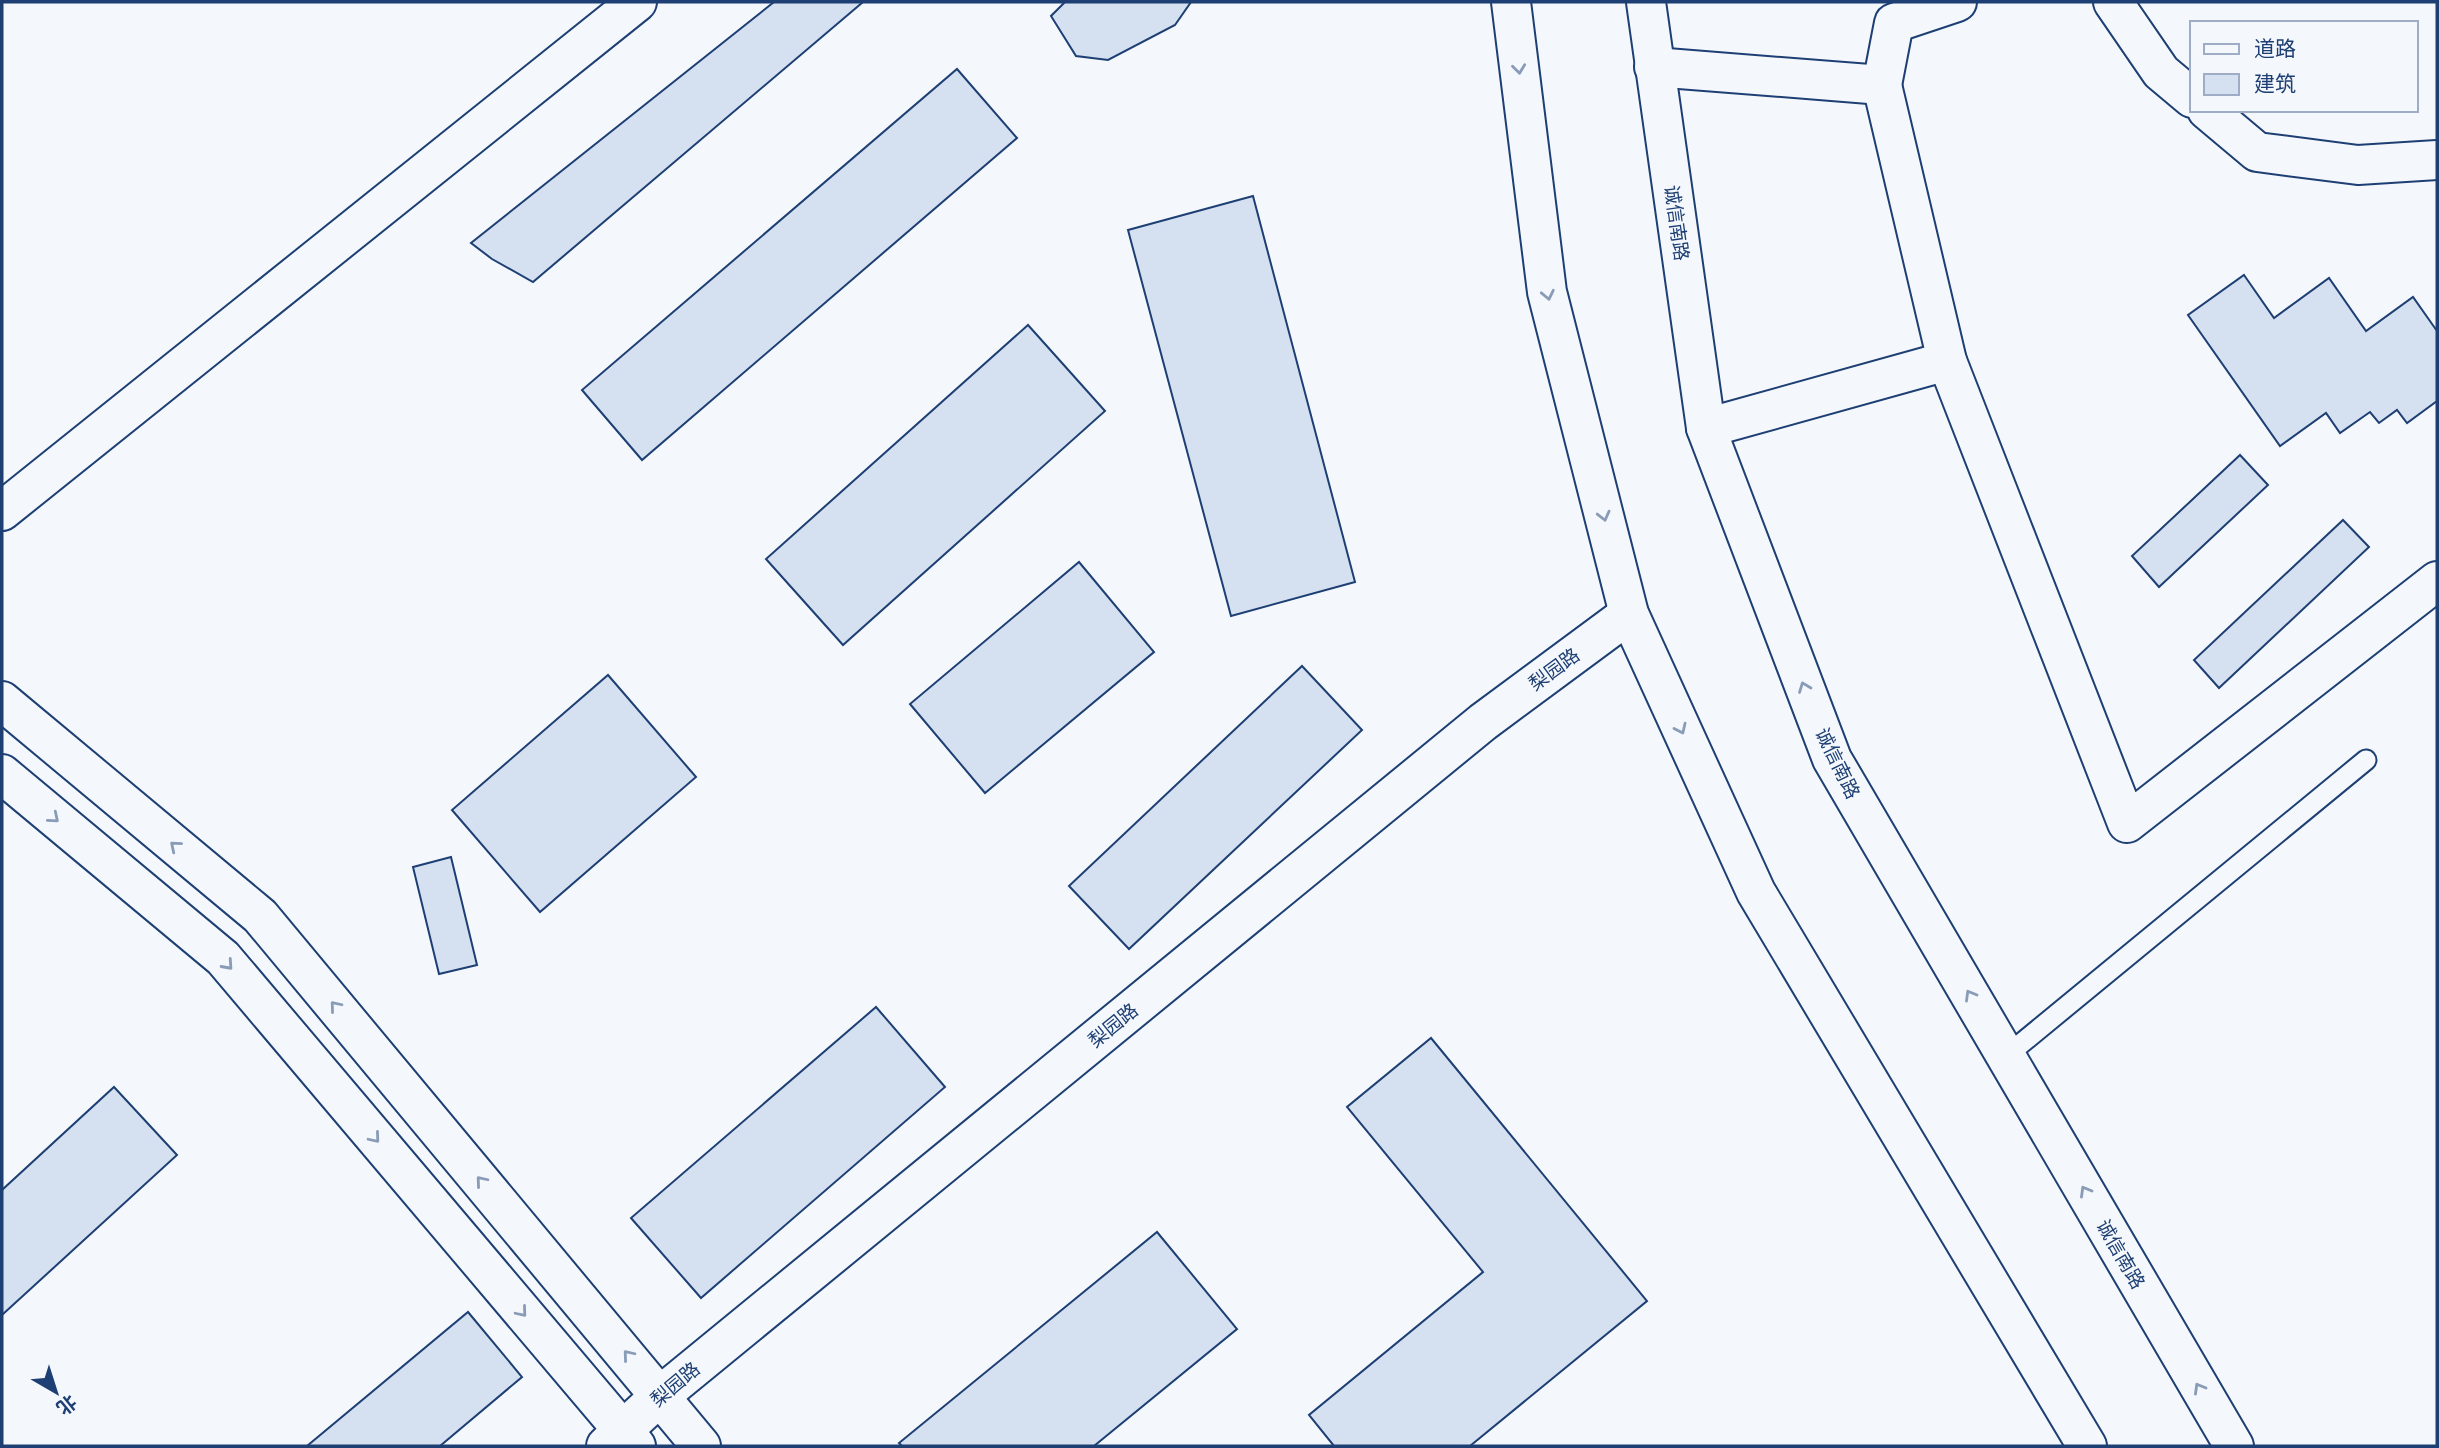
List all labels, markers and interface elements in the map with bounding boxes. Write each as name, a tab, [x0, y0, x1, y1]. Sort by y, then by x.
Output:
legend	[2190, 21, 2418, 112]
text: 道路	[2254, 37, 2296, 61]
one-way arrow	[1512, 64, 1527, 75]
text: 建筑	[2254, 72, 2296, 96]
street label: 诚信南路	[1660, 184, 1693, 262]
one-way arrow	[1540, 289, 1555, 301]
one-way arrow	[1596, 510, 1610, 522]
street label: 梨园路	[1524, 643, 1584, 695]
one-way arrow	[1799, 682, 1813, 694]
one-way arrow	[1673, 722, 1687, 734]
street label: 诚信南路	[1811, 724, 1865, 802]
one-way arrow	[46, 810, 59, 822]
one-way arrow	[171, 842, 184, 854]
one-way arrow	[220, 957, 232, 970]
one-way arrow	[1965, 989, 1978, 1002]
street label: 梨园路	[1084, 999, 1143, 1052]
one-way arrow	[331, 1002, 344, 1014]
one-way arrow	[367, 1130, 379, 1143]
one-way arrow	[477, 1176, 490, 1188]
one-way arrow	[2080, 1186, 2093, 1199]
street label: 诚信南路	[2092, 1216, 2150, 1293]
one-way arrow	[514, 1303, 526, 1316]
one-way arrow	[623, 1351, 636, 1363]
north arrow	[21, 1357, 91, 1427]
street label: 梨园路	[646, 1357, 705, 1412]
one-way arrow	[2194, 1382, 2207, 1395]
text: 北	[52, 1390, 81, 1420]

